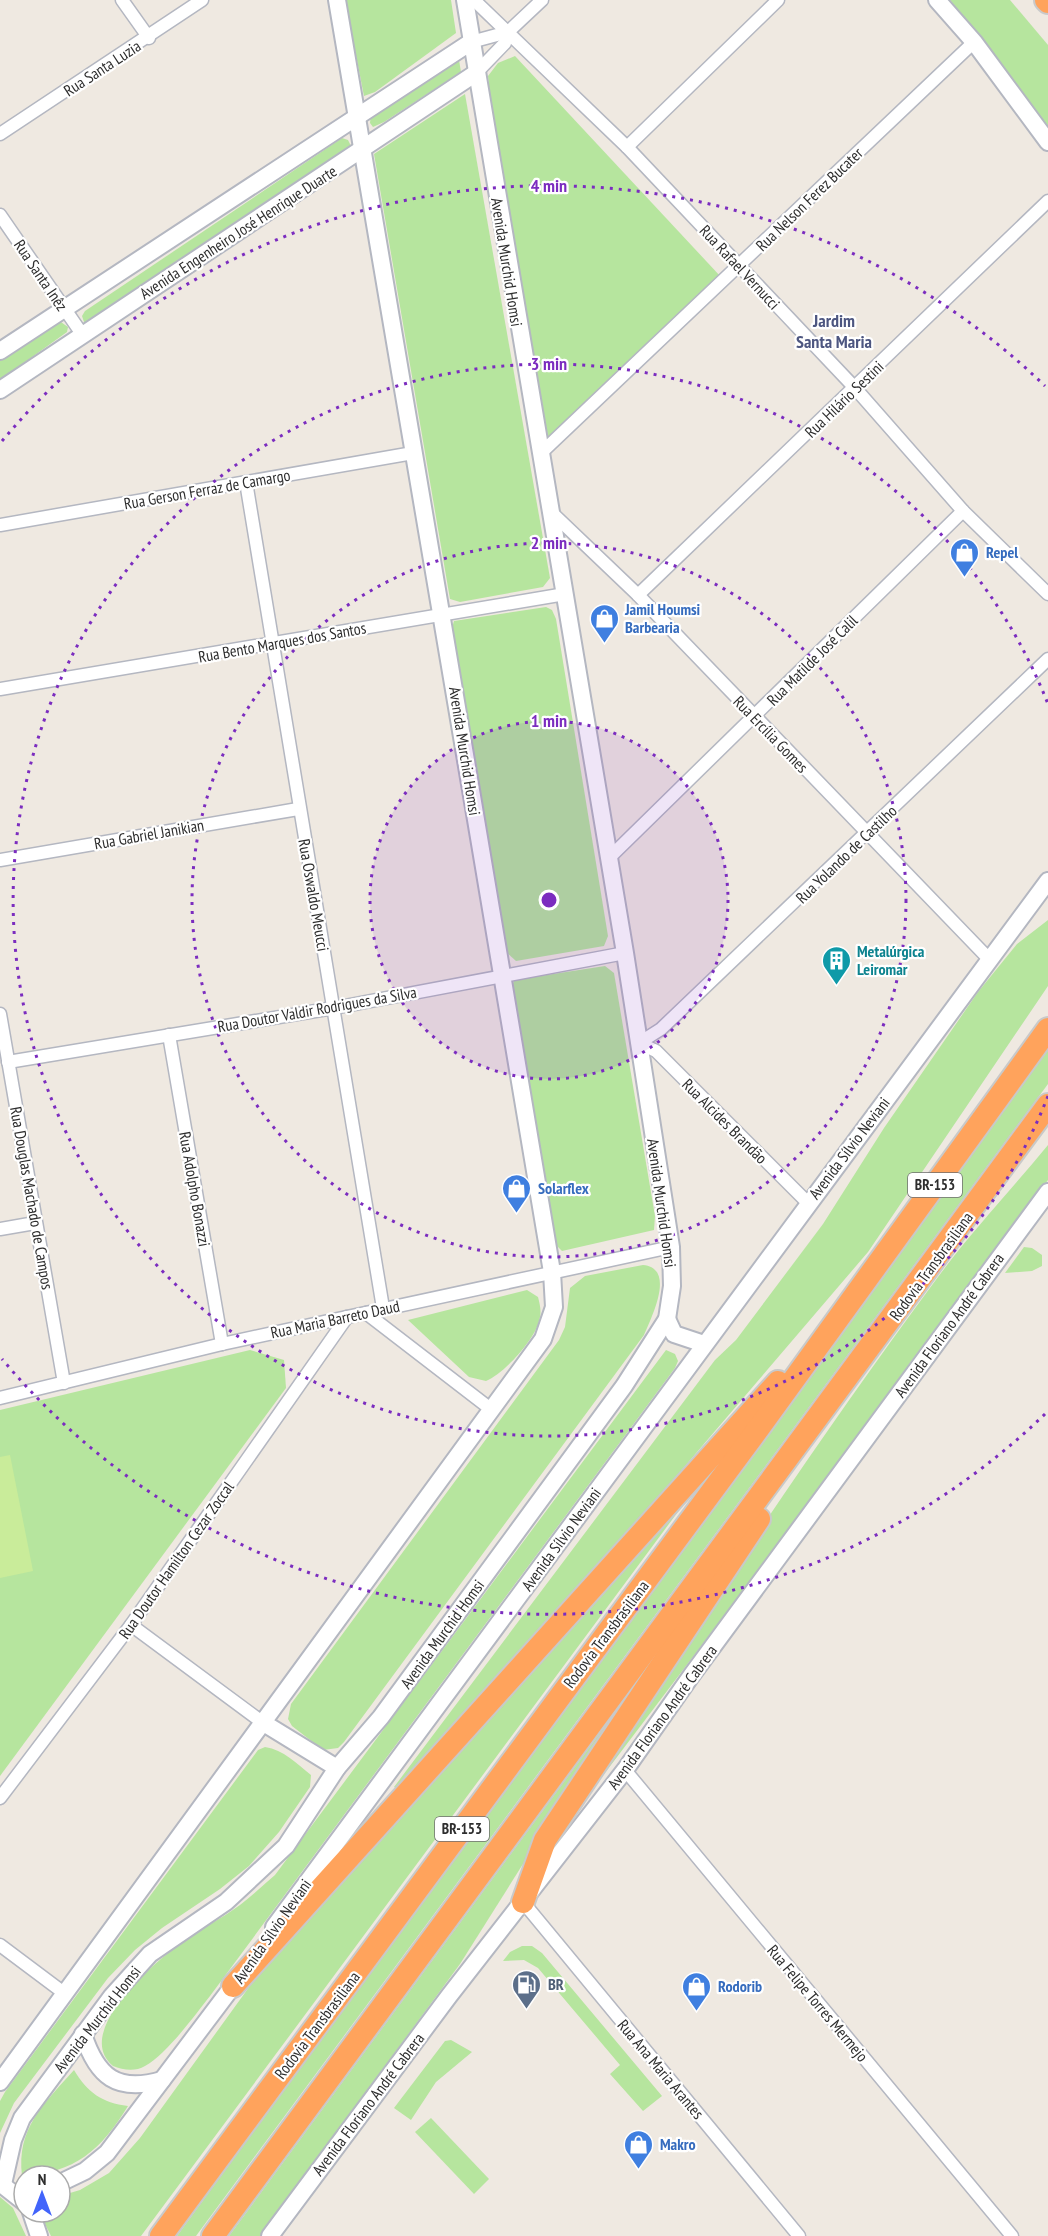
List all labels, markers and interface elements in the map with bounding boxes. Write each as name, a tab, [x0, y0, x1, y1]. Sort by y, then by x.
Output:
street label: Rua Santa Luzia	[60, 36, 144, 100]
street label: Rua Nelson Ferez Bucater	[751, 142, 867, 255]
street label: Avenida Engenheiro José Henrique Duarte	[136, 161, 340, 303]
text: 4 min	[531, 174, 567, 197]
street label: Avenida Murchid Homsi	[487, 196, 527, 328]
street label: Rua Rafael Vernucci	[696, 220, 784, 314]
street label: Rua Santa Inêz	[10, 235, 72, 315]
district label: Jardim Santa Maria	[796, 309, 872, 353]
text: 3 min	[531, 352, 567, 375]
street label: Rua Hilário Sestini	[800, 356, 888, 442]
street label: Rua Gerson Ferraz de Camargo	[122, 464, 292, 513]
text: 2 min	[531, 531, 567, 554]
shop icon: Repel	[949, 536, 981, 578]
place label: Repel	[986, 542, 1018, 562]
place label: Jamil Houmsi Barbearia	[624, 599, 701, 637]
shop icon: Jamil Houmsi Barbearia	[588, 602, 620, 644]
street label: Rua Matilde José Calil	[762, 610, 862, 710]
street label: Rua Bento Marques dos Santos	[197, 617, 367, 667]
street label: Avenida Murchid Homsi	[445, 685, 485, 817]
street label: Rua Ercília Gomes	[729, 691, 813, 777]
text: 1 min	[531, 709, 567, 732]
street label: Rua Yolando de Castilho	[791, 801, 901, 907]
street label: Rua Gabriel Janikian	[93, 815, 205, 853]
street label: Rua Oswaldo Meucci	[294, 837, 334, 953]
centre of rings	[539, 890, 559, 910]
place label: Metalúrgica Leiromar	[857, 941, 925, 979]
building icon: Metalúrgica Leiromar	[820, 944, 852, 986]
street label: Rua Doutor Valdir Rodrigues da Silva	[216, 982, 418, 1036]
street label: Rua Alcides Brandão	[678, 1074, 772, 1168]
street label: Avenida Sílvio Neviani	[804, 1093, 894, 1203]
street label: Rua Douglas Machado de Campos	[6, 1105, 58, 1291]
street label: Rua Adolpho Bonazzi	[175, 1130, 215, 1248]
street label: Avenida Murchid Homsi	[643, 1137, 681, 1269]
shop icon: Solarflex	[501, 1172, 533, 1214]
road number: BR-153	[908, 1173, 962, 1197]
place label: Solarflex	[538, 1178, 589, 1198]
street label: Rodovia Transbrasiliana	[885, 1208, 977, 1324]
street label: Avenida Floriano André Cabrera	[890, 1249, 1008, 1401]
street label: Rua Maria Barreto Daud	[269, 1296, 401, 1342]
street label: Rua Doutor Hamilton Cezar Zoccal	[114, 1477, 238, 1643]
street label: Avenida Sílvio Neviani	[517, 1484, 605, 1594]
street label: Avenida Murchid Homsi	[396, 1576, 488, 1692]
street label: Rodovia Transbrasiliana	[559, 1576, 653, 1692]
street label: Avenida Floriano André Cabrera	[603, 1641, 721, 1793]
road number: BR-153	[435, 1817, 489, 1841]
street label: Avenida Sílvio Neviani	[229, 1875, 315, 1987]
street label: Rua Felipe Torres Mermejo	[763, 1940, 873, 2066]
street label: Avenida Murchid Homsi	[49, 1962, 145, 2076]
street label: Rodovia Transbrasiliana	[270, 1967, 364, 2083]
fuel station icon: BR	[511, 1968, 543, 2010]
shop icon: Rodorib	[681, 1970, 713, 2012]
place label: BR	[548, 1974, 564, 1994]
place label: Rodorib	[718, 1976, 762, 1996]
street label: Rua Ana Maria Arantes	[614, 2015, 708, 2123]
street label: Avenida Floriano André Cabrera	[308, 2029, 428, 2179]
shop icon: Makro	[623, 2128, 655, 2170]
place label: Makro	[660, 2134, 696, 2154]
north arrow	[12, 2164, 72, 2224]
text: N	[38, 2169, 46, 2189]

